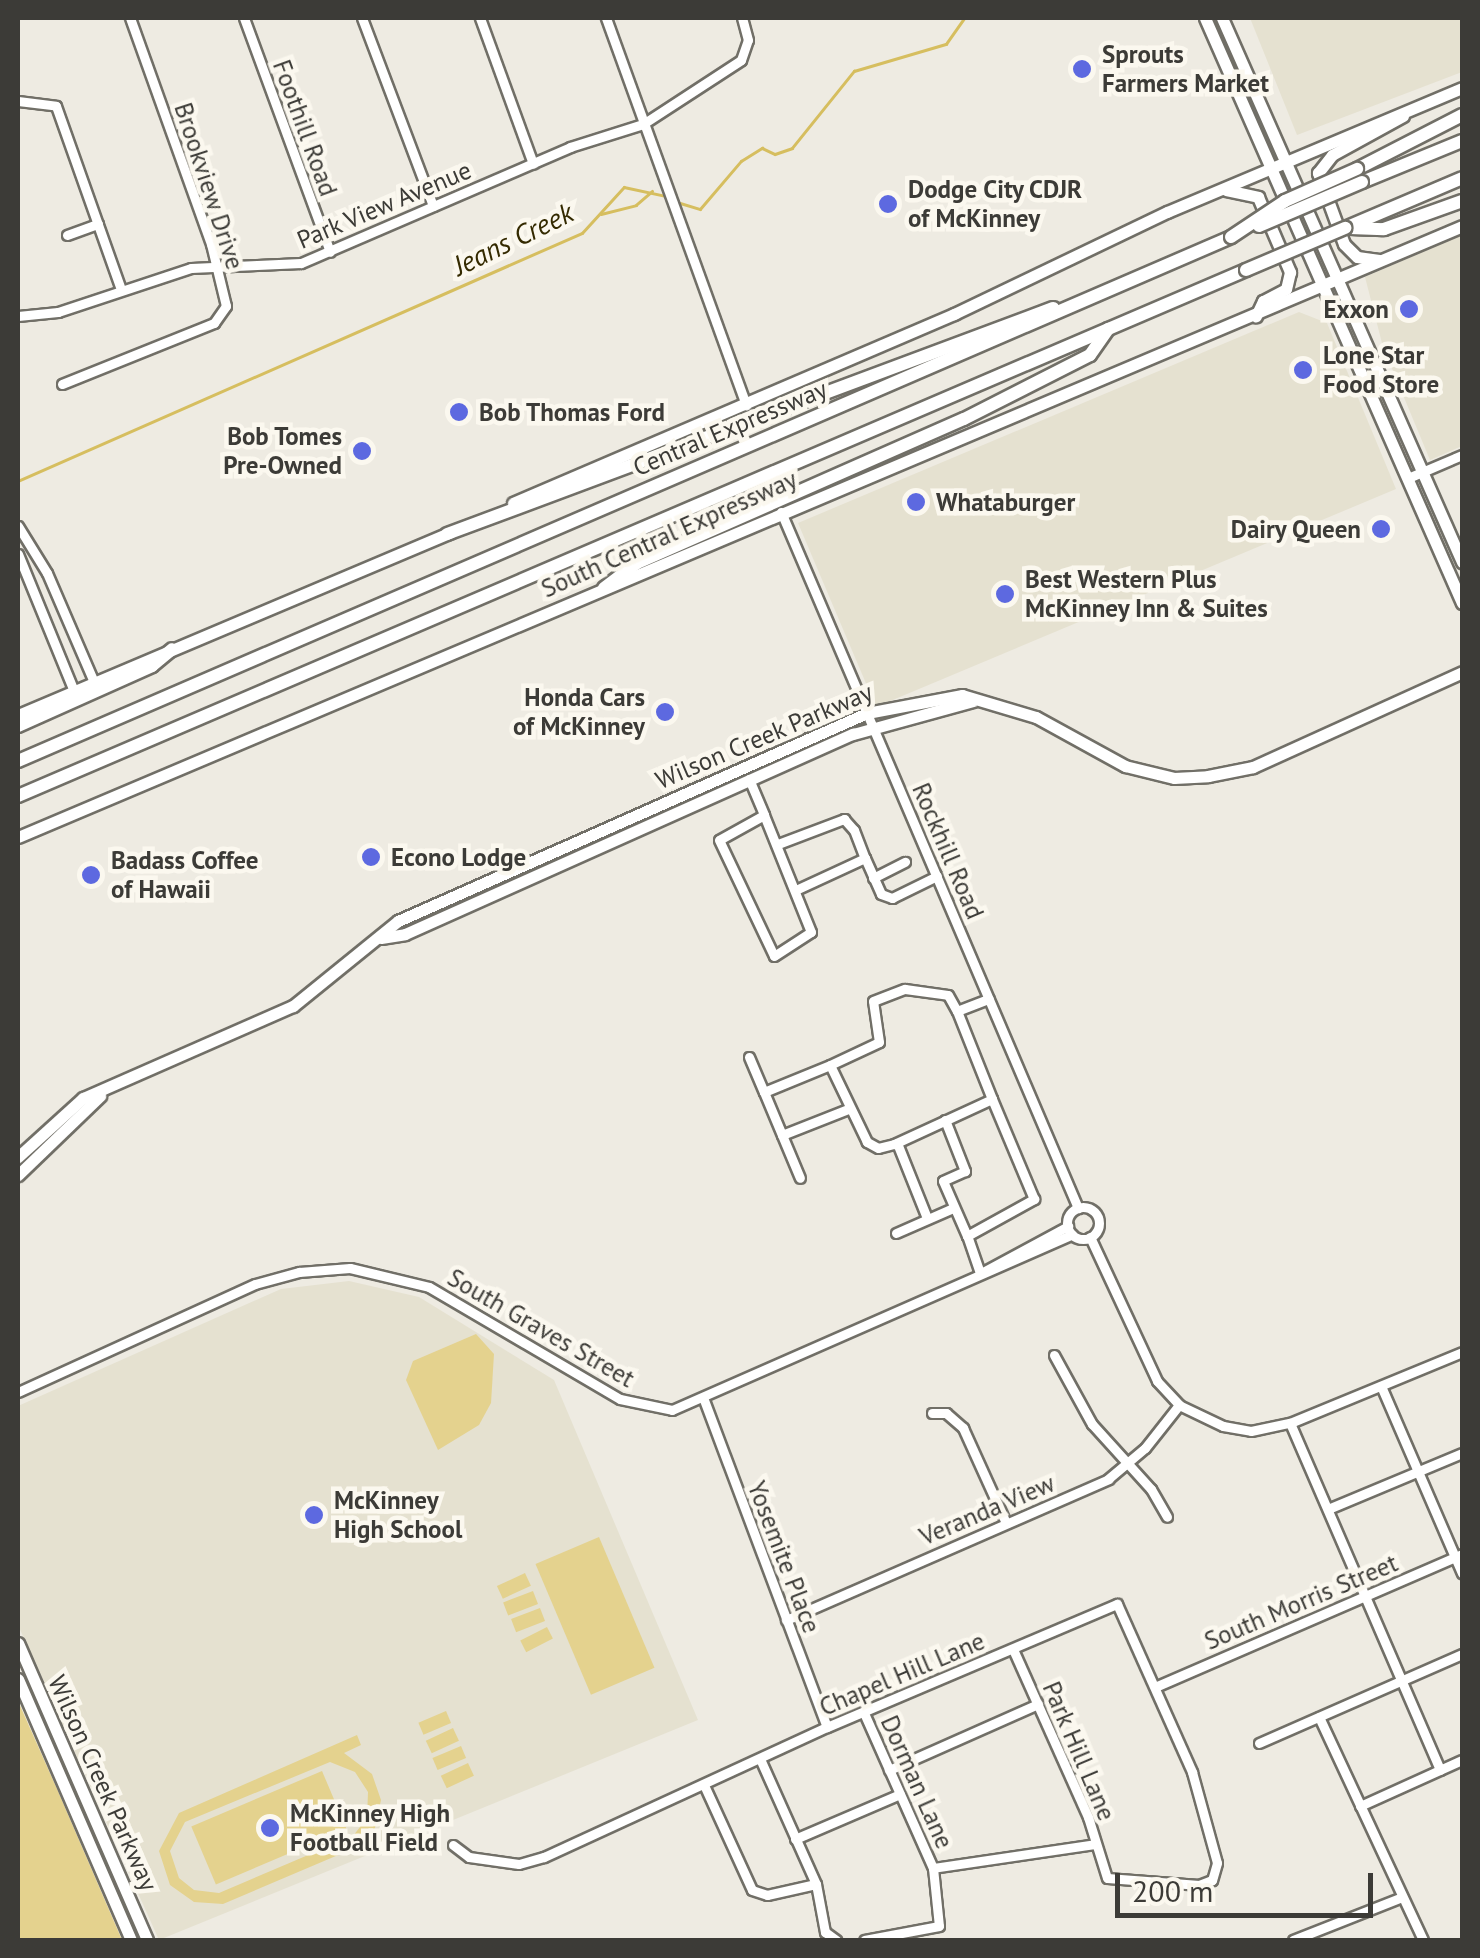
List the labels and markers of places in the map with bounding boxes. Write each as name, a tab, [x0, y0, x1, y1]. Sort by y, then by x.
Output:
place label: Sprouts Farmers Market	[1102, 40, 1269, 99]
marker: Sprouts Farmers Market	[1071, 58, 1093, 80]
place label: Dodge City CDJR of McKinney	[908, 175, 1084, 234]
marker: Dodge City CDJR of McKinney	[877, 193, 899, 215]
place label: Exxon	[1323, 294, 1389, 324]
marker: Exxon	[1398, 298, 1420, 320]
place label: Lone Star Food Store	[1323, 341, 1439, 400]
marker: Lone Star Food Store	[1292, 359, 1314, 381]
place label: Bob Thomas Ford	[479, 397, 666, 427]
marker: Bob Thomas Ford	[448, 401, 470, 423]
place label: Bob Tomes Pre-Owned	[223, 422, 342, 481]
marker: Bob Tomes Pre-Owned	[351, 440, 373, 462]
place label: Whataburger	[936, 487, 1075, 517]
marker: Whataburger	[905, 491, 927, 513]
place label: Dairy Queen	[1230, 514, 1361, 544]
marker: Dairy Queen	[1370, 518, 1392, 540]
place label: Best Western Plus McKinney Inn & Suites	[1025, 565, 1269, 624]
marker: Best Western Plus McKinney Inn & Suites	[994, 583, 1016, 605]
place label: Honda Cars of McKinney	[513, 683, 645, 742]
marker: Honda Cars of McKinney	[654, 701, 676, 723]
place label: Econo Lodge	[391, 842, 526, 872]
place label: Badass Coffee of Hawaii	[111, 846, 259, 905]
marker: Econo Lodge	[360, 846, 382, 868]
marker: Badass Coffee of Hawaii	[80, 864, 102, 886]
place label: McKinney High School	[334, 1486, 462, 1545]
marker: McKinney High School	[303, 1504, 325, 1526]
place label: McKinney High Football Field	[290, 1799, 451, 1858]
marker: McKinney High Football Field	[259, 1817, 281, 1839]

